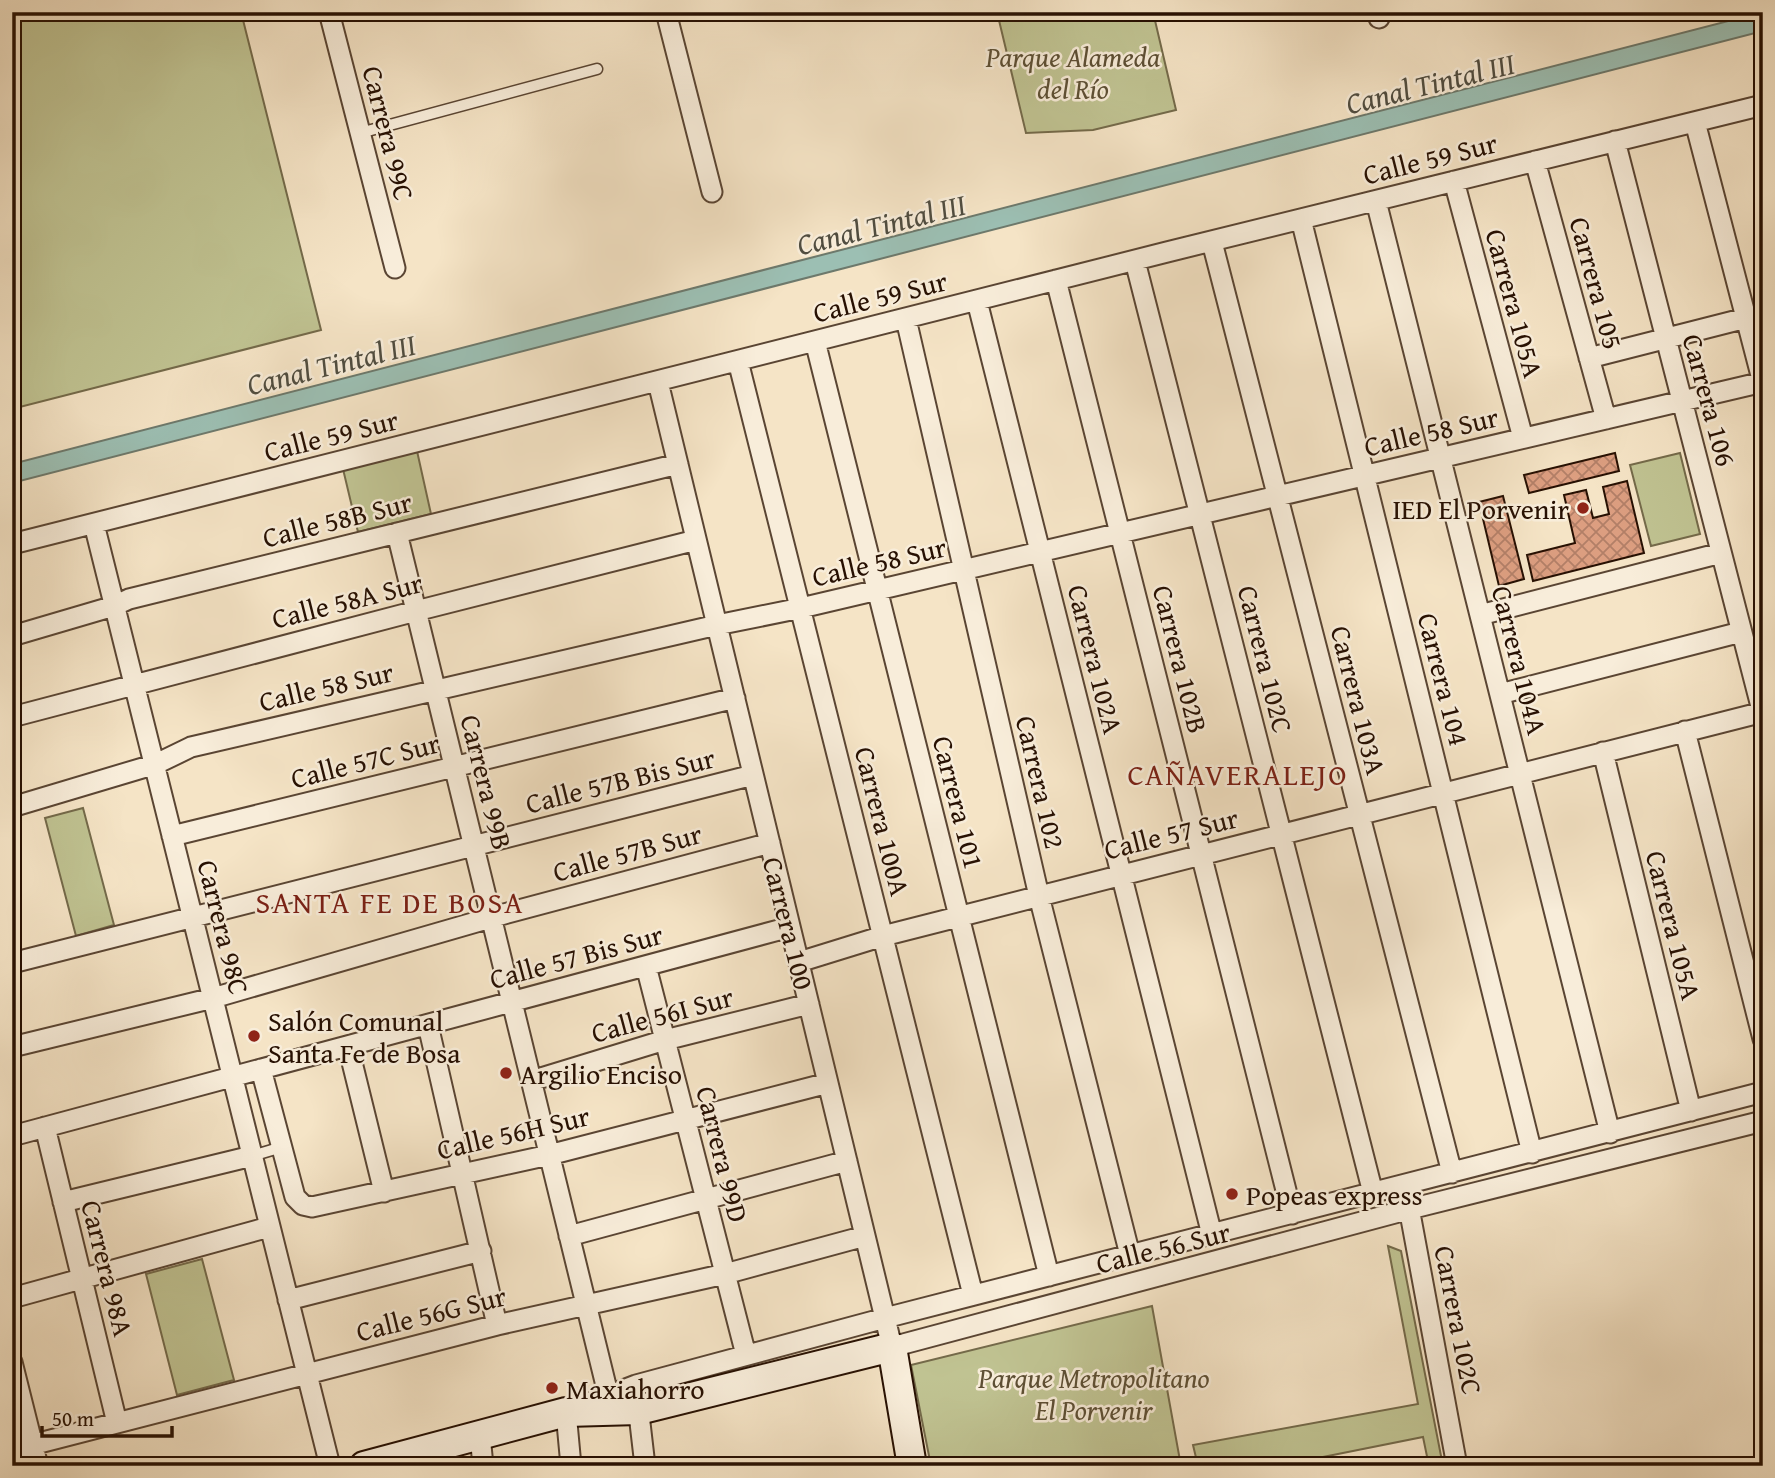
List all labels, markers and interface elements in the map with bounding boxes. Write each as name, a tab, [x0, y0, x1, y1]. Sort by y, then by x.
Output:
park label: Parque Alameda del Río	[985, 36, 1160, 109]
water label: Canal Tintal III	[1341, 40, 1520, 125]
street label: Carrera 99C	[353, 62, 425, 204]
street label: Calle 59 Sur	[1359, 121, 1502, 194]
water label: Canal Tintal III	[792, 181, 971, 266]
street label: Carrera 105	[1560, 212, 1634, 354]
street label: Carrera 105A	[1475, 224, 1555, 382]
street label: Calle 59 Sur	[809, 259, 952, 332]
water label: Canal Tintal III	[242, 321, 421, 406]
street label: Carrera 106	[1673, 329, 1747, 471]
street label: Calle 58 Sur	[1360, 396, 1503, 466]
street label: Calle 59 Sur	[260, 398, 403, 471]
street label: Calle 58B Sur	[258, 481, 417, 557]
place label: IED El Porvenir	[1392, 488, 1569, 529]
marker: IED El Porvenir	[1575, 500, 1591, 516]
street label: Calle 58 Sur	[808, 526, 951, 596]
street label: Calle 58A Sur	[267, 561, 427, 639]
street label: Carrera 102A	[1058, 580, 1134, 738]
street label: Carrera 102B	[1143, 581, 1219, 737]
street label: Carrera 102C	[1228, 581, 1304, 737]
street label: Carrera 104A	[1482, 581, 1558, 739]
street label: Carrera 104	[1408, 608, 1480, 750]
street label: Carrera 103A	[1321, 621, 1397, 779]
street label: Calle 58 Sur	[255, 651, 398, 721]
street label: Carrera 99B	[450, 710, 524, 854]
street label: Carrera 102	[1006, 711, 1076, 853]
street label: Calle 57C Sur	[286, 722, 444, 798]
street label: Carrera 101	[923, 731, 995, 873]
street label: Calle 57B Bis Sur	[521, 737, 719, 823]
street label: Carrera 100A	[845, 742, 921, 900]
district label: CAÑAVERALEJO	[1128, 752, 1348, 796]
street label: Calle 57 Sur	[1100, 796, 1243, 869]
street label: Calle 57B Sur	[548, 812, 707, 892]
street label: Carrera 105A	[1636, 846, 1712, 1004]
street label: Carrera 100	[753, 852, 825, 994]
street label: Carrera 98C	[188, 856, 260, 998]
district label: SANTA FE DE BOSA	[256, 880, 524, 924]
street label: Calle 57 Bis Sur	[485, 913, 668, 999]
street label: Calle 56I Sur	[586, 975, 738, 1053]
place label: Salón Comunal Santa Fe de Bosa	[268, 1000, 461, 1073]
marker: Salón Comunal Santa Fe de Bosa	[246, 1028, 262, 1044]
place label: Argilio Enciso	[520, 1053, 682, 1094]
marker: Argilio Enciso	[498, 1065, 514, 1081]
street label: Carrera 99D	[686, 1082, 760, 1226]
street label: Calle 56H Sur	[433, 1094, 594, 1169]
place label: Popeas express	[1246, 1174, 1423, 1215]
marker: Popeas express	[1224, 1186, 1240, 1202]
street label: Carrera 98A	[71, 1196, 145, 1340]
street label: Calle 56 Sur	[1092, 1210, 1235, 1283]
street label: Carrera 102C	[1425, 1242, 1493, 1398]
street label: Calle 56G Sur	[352, 1274, 511, 1351]
park label: Parque Metropolitano El Porvenir	[977, 1357, 1210, 1430]
place label: Maxiahorro	[566, 1368, 705, 1409]
marker: Maxiahorro	[544, 1380, 560, 1396]
scale bar	[42, 1394, 172, 1438]
text: 50 m	[52, 1403, 94, 1434]

